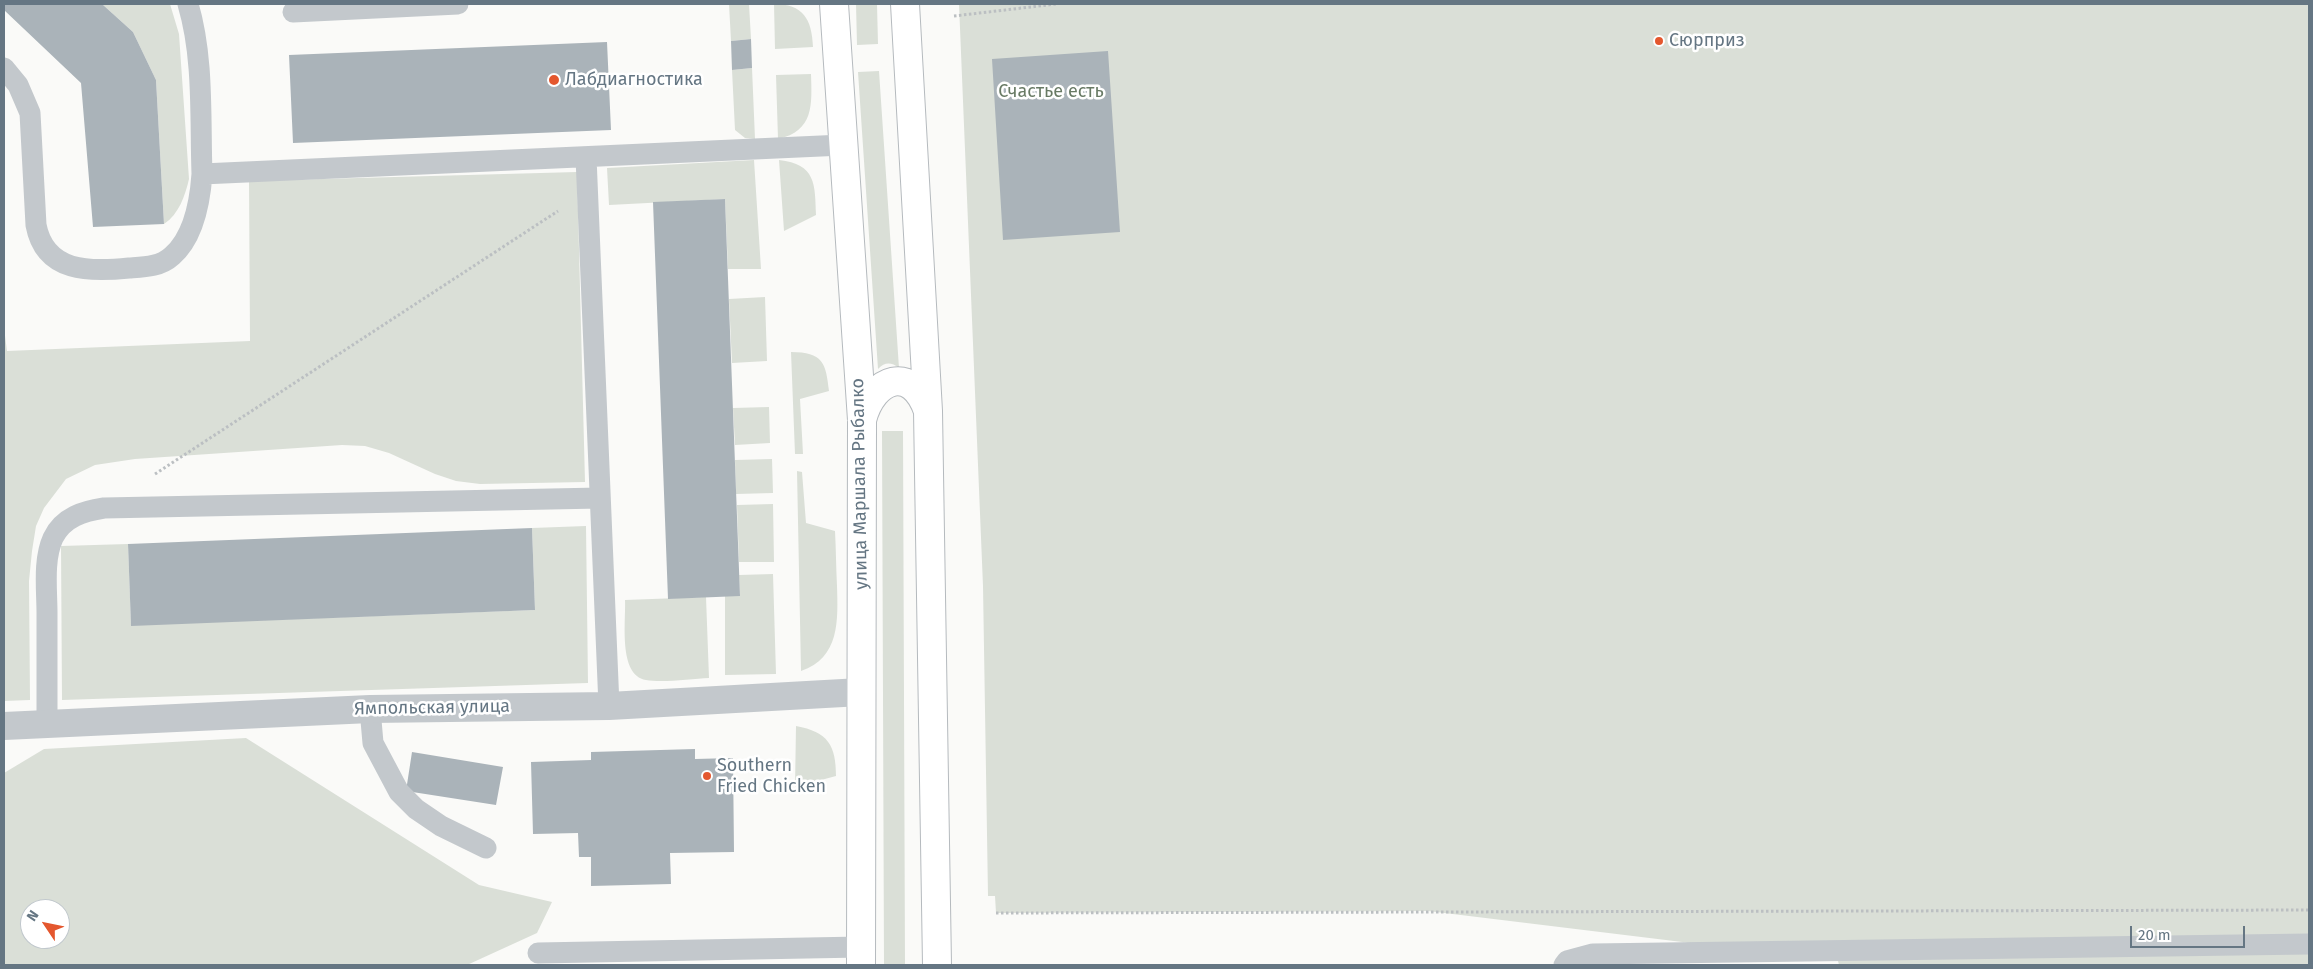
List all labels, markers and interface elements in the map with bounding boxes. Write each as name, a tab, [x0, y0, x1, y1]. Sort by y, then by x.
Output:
place label: Сюрприз	[1669, 30, 1745, 52]
marker: Сюрприз	[1653, 35, 1665, 47]
place label: Лабдиагностика	[565, 69, 703, 91]
marker: Лабдиагностика	[547, 73, 561, 87]
park label: Счастье есть	[998, 81, 1104, 103]
street label: улица Маршала Рыбалко	[847, 378, 873, 590]
street label: Ямпольская улица	[354, 696, 510, 720]
place label: Southern Fried Chicken	[717, 755, 826, 798]
marker: Southern Fried Chicken	[701, 770, 713, 782]
north arrow	[20, 899, 70, 949]
text: N	[23, 907, 43, 925]
scale bar	[2133, 916, 2248, 948]
text: 20 m	[2138, 926, 2171, 944]

